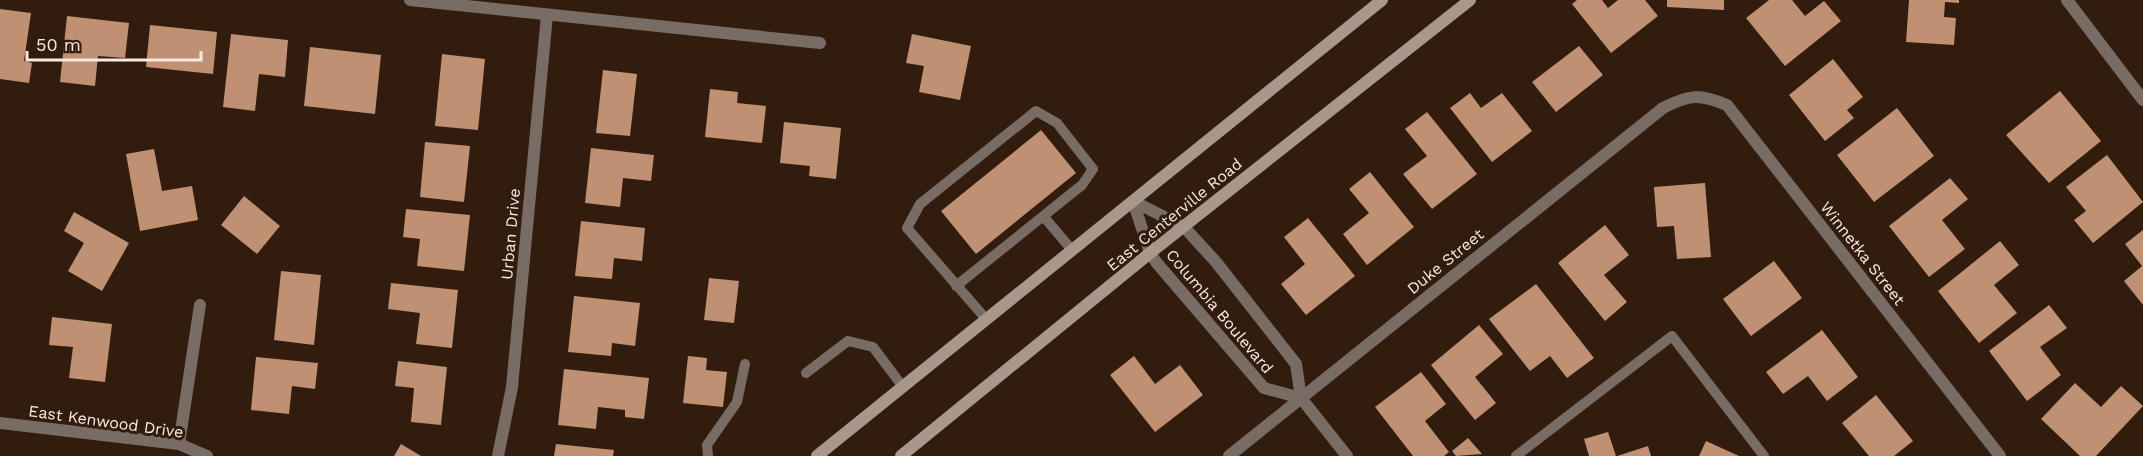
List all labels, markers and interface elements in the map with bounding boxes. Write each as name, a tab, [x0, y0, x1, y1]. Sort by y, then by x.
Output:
scale bar	[27, 24, 201, 62]
text: 50 m	[36, 34, 81, 55]
street label: East Centerville Road	[1103, 154, 1246, 275]
street label: Urban Drive	[497, 187, 524, 281]
street label: Winnetka Street	[1816, 198, 1909, 309]
street label: Duke Street	[1403, 225, 1488, 298]
street label: Columbia Boulevard	[1162, 245, 1277, 377]
street label: East Kenwood Drive	[27, 401, 185, 442]

